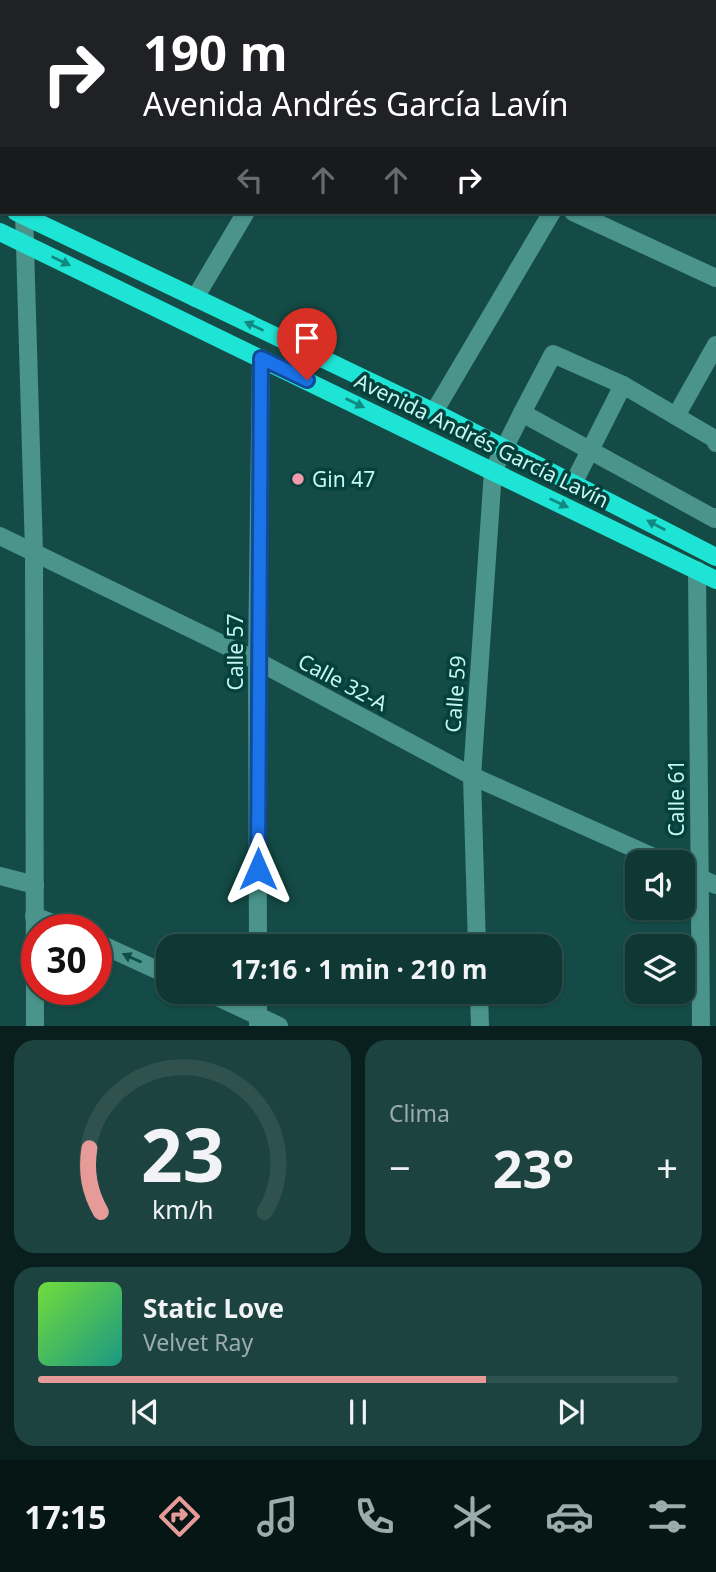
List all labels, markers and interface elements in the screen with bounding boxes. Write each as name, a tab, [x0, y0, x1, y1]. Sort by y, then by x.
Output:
text: 190 m	[143, 19, 288, 85]
icon: right	[28, 28, 119, 119]
text: Avenida Andrés García Lavín	[143, 82, 569, 125]
icon: left	[231, 161, 269, 199]
icon: ahead	[304, 161, 342, 199]
icon: ahead	[377, 161, 415, 199]
icon: right	[450, 161, 488, 199]
one-way arrow	[51, 256, 72, 267]
pin	[277, 308, 337, 380]
icon: arrive	[288, 319, 326, 357]
one-way arrow	[244, 321, 264, 332]
street label: Avenida Andrés García Lavín	[350, 366, 614, 514]
one-way arrow	[344, 398, 365, 409]
place label: Gin 47	[312, 465, 375, 493]
marker: Gin 47	[290, 471, 306, 487]
one-way arrow	[549, 497, 569, 508]
one-way arrow	[646, 519, 665, 531]
street label: Calle 57	[221, 613, 249, 691]
street label: Calle 32-A	[293, 647, 393, 717]
street label: Calle 59	[438, 655, 472, 733]
street label: Calle 61	[662, 759, 690, 837]
position arrow	[221, 832, 295, 906]
map controls	[625, 850, 695, 1004]
button: sound	[625, 850, 695, 920]
speed limit sign: 30	[21, 914, 112, 1005]
button: layers	[625, 934, 695, 1004]
text: 17:16 · 1 min · 210 m	[231, 951, 487, 987]
one-way arrow	[122, 952, 142, 964]
text: Clima	[389, 1097, 450, 1129]
text: 23	[141, 1105, 224, 1204]
text: 23°	[493, 1132, 574, 1203]
text: −	[389, 1141, 411, 1193]
text: +	[656, 1141, 678, 1193]
text: km/h	[152, 1192, 213, 1226]
text: Static Love	[143, 1290, 284, 1326]
text: Velvet Ray	[143, 1326, 253, 1358]
icon: previous	[126, 1393, 164, 1431]
icon: pause	[339, 1393, 377, 1431]
icon: next	[552, 1393, 590, 1431]
icon: directions	[155, 1492, 204, 1541]
icon: music	[253, 1492, 302, 1541]
icon: phone	[350, 1492, 399, 1541]
icon: climate	[448, 1492, 497, 1541]
icon: car	[545, 1492, 594, 1541]
icon: filters	[643, 1492, 692, 1541]
text: 17:15	[24, 1495, 106, 1538]

